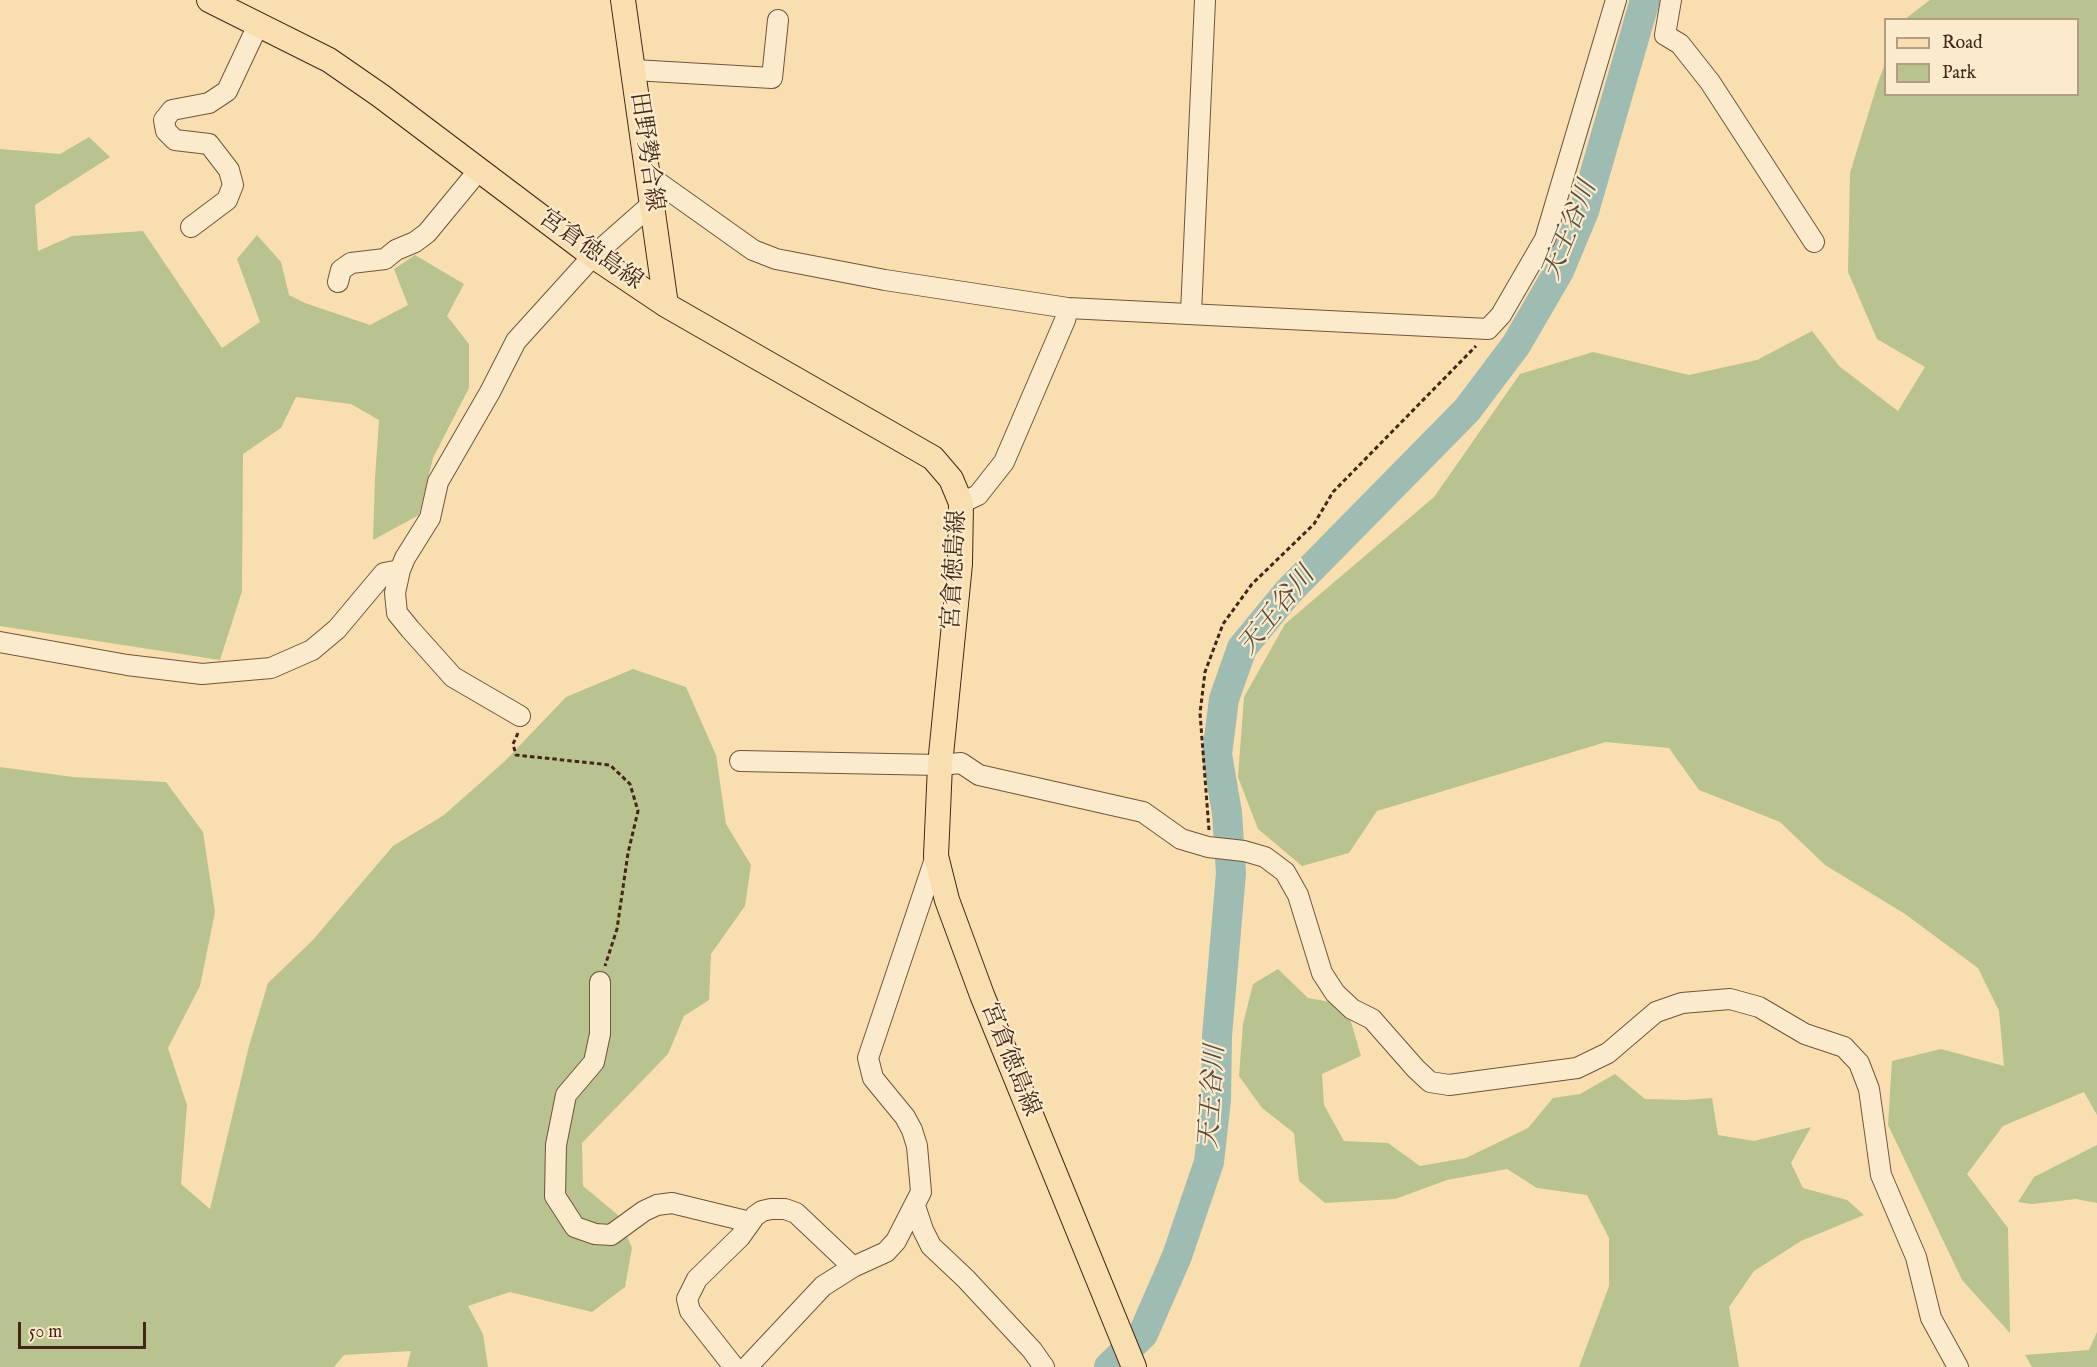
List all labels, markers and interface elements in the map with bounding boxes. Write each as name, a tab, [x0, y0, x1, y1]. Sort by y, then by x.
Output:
legend	[1884, 18, 2079, 96]
text: Road	[1942, 32, 1983, 55]
text: Park	[1942, 62, 1976, 85]
street label: 田野勢合線	[622, 91, 668, 213]
water label: 天王谷川	[1537, 177, 1605, 285]
street label: 宮倉徳島線	[533, 205, 647, 297]
street label: 宮倉徳島線	[938, 509, 974, 631]
water label: 天王谷川	[1233, 562, 1323, 662]
street label: 宮倉徳島線	[973, 999, 1045, 1121]
water label: 天王谷川	[1195, 1044, 1233, 1150]
scale bar	[21, 1310, 148, 1348]
text: 50 m	[29, 1321, 62, 1344]

